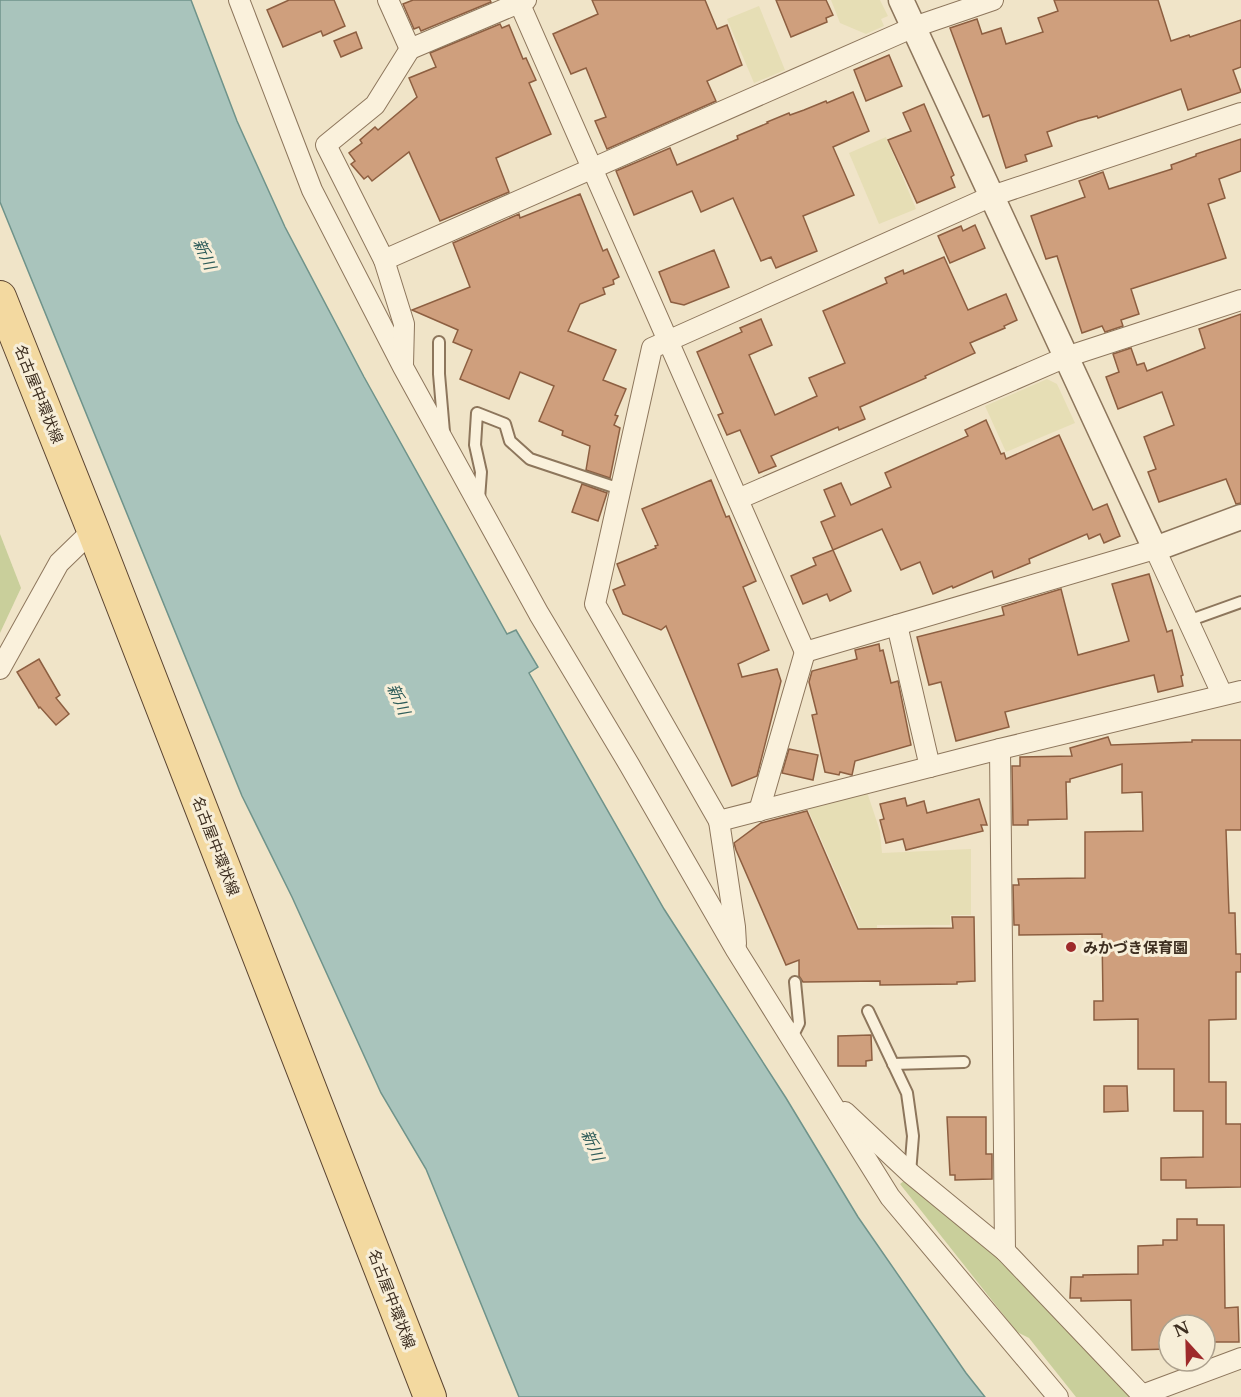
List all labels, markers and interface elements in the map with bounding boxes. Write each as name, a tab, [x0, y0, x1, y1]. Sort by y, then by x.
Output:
water label: 新川	[189, 235, 221, 275]
street label: 名古屋中環状線	[11, 342, 67, 446]
water label: 新川	[383, 680, 415, 720]
street label: 名古屋中環状線	[188, 794, 244, 898]
place label: みかづき保育園	[1083, 938, 1188, 957]
marker: みかづき保育園	[1064, 940, 1078, 954]
water label: 新川	[577, 1126, 609, 1166]
street label: 名古屋中環状線	[364, 1247, 420, 1351]
north arrow	[1157, 1313, 1217, 1373]
text: N	[1171, 1317, 1192, 1341]

